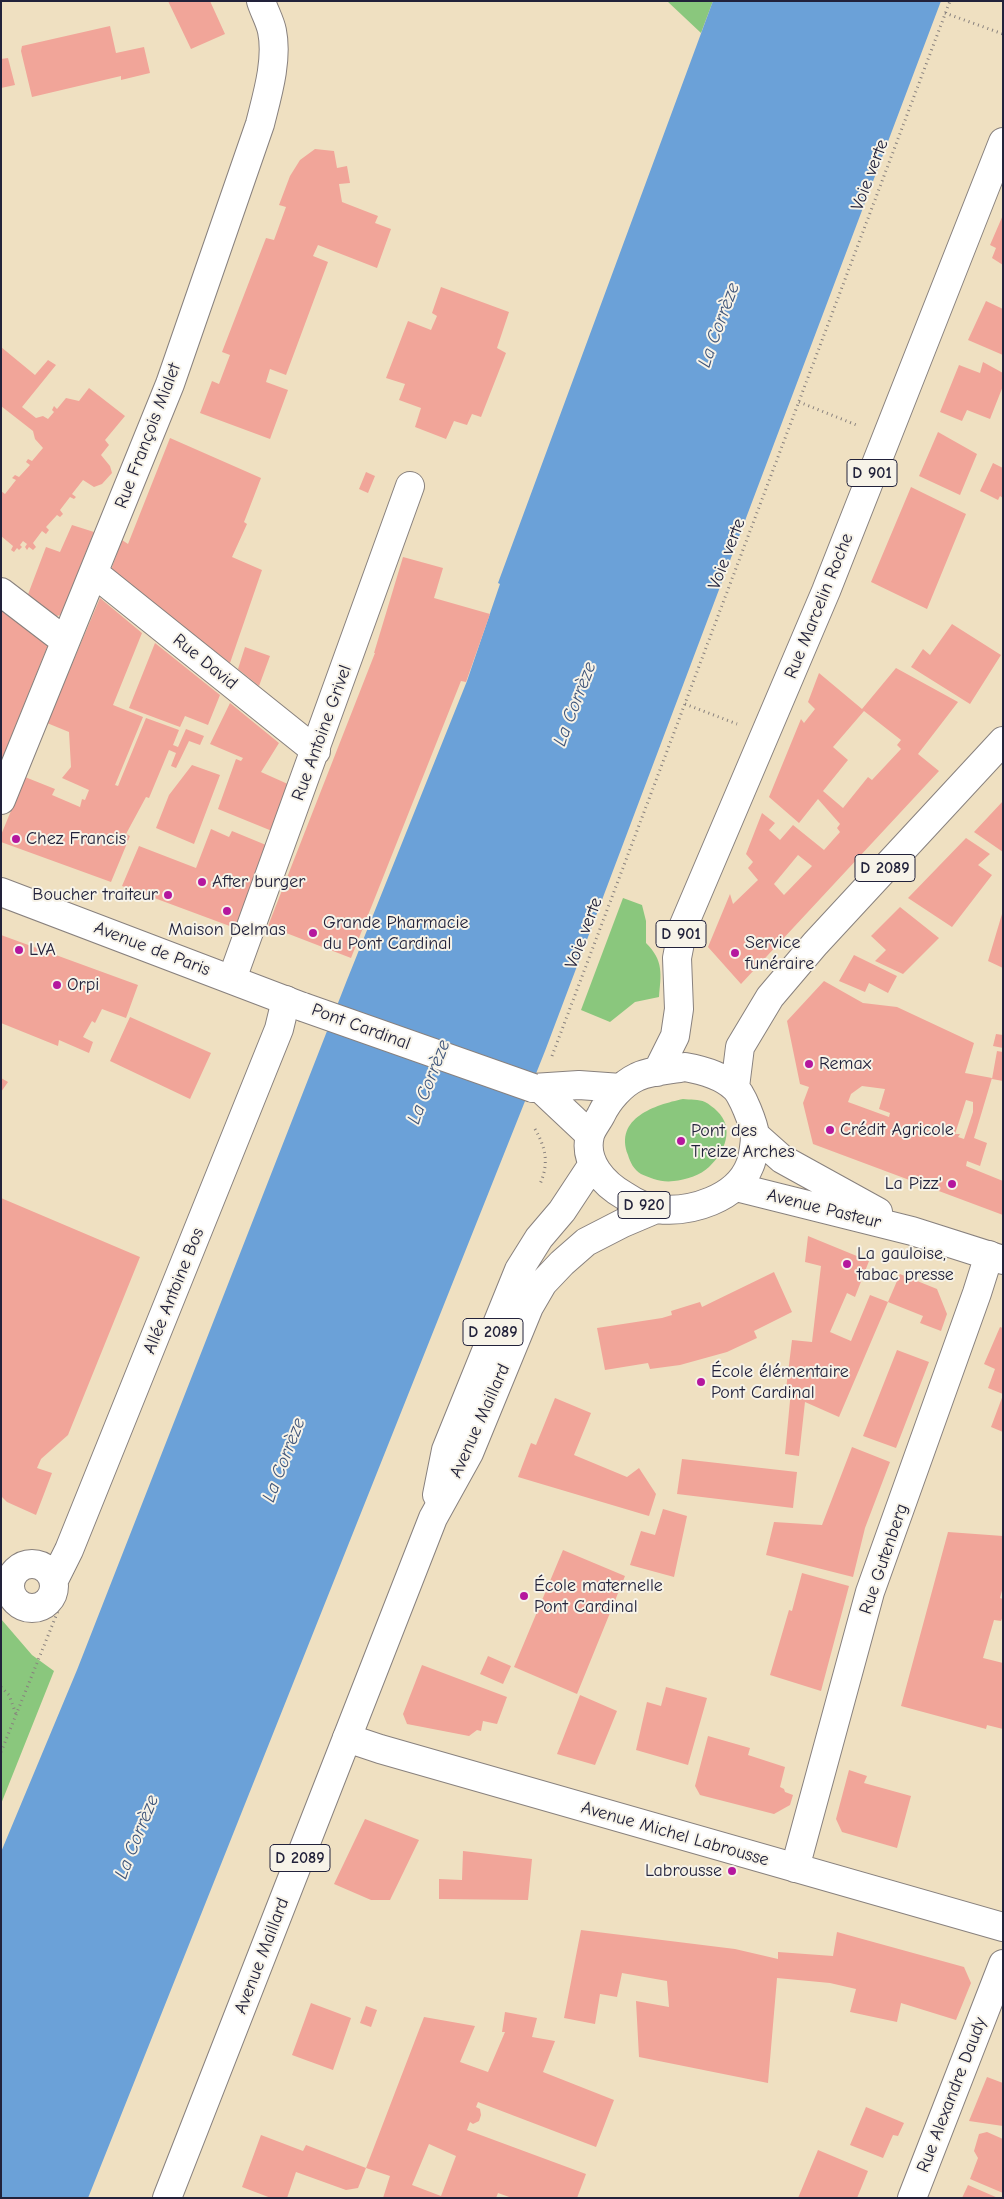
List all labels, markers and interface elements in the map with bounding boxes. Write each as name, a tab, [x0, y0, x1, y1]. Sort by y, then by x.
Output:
street label: Voie verte	[847, 137, 893, 213]
water label: La Corrèze	[693, 279, 745, 371]
street label: Rue François Mialet	[110, 360, 186, 512]
road number: D 901	[847, 459, 897, 486]
street label: Voie verte	[704, 516, 750, 592]
street label: Rue Marcelin Roche	[780, 530, 858, 682]
street label: Rue David	[168, 629, 242, 695]
water label: La Corrèze	[548, 659, 602, 749]
street label: Rue Antoine Grivel	[287, 662, 357, 804]
place label: Chez Francis	[26, 828, 126, 850]
marker: Chez Francis	[10, 833, 22, 845]
road number: D 2089	[855, 854, 915, 881]
place label: After burger	[212, 871, 305, 893]
marker: After burger	[196, 876, 208, 888]
place label: Boucher traiteur	[32, 884, 158, 906]
marker: Boucher traiteur	[162, 889, 174, 901]
street label: Voie verte	[561, 895, 607, 971]
marker: Maison Delmas	[221, 905, 233, 917]
place label: Grande Pharmacie du Pont Cardinal	[323, 912, 469, 954]
street label: Avenue de Paris	[91, 917, 213, 981]
place label: Maison Delmas	[168, 919, 286, 941]
road number: D 901	[656, 921, 706, 948]
marker: Grande Pharmacie du Pont Cardinal	[307, 927, 319, 939]
place label: Service funéraire	[745, 932, 814, 974]
place label: LVA	[29, 939, 56, 961]
marker: LVA	[13, 944, 25, 956]
marker: Service funéraire	[729, 947, 741, 959]
place label: Orpi	[67, 974, 99, 996]
marker: Orpi	[51, 979, 63, 991]
street label: Pont Cardinal	[309, 999, 413, 1055]
water label: La Corrèze	[402, 1037, 456, 1127]
place label: Remax	[819, 1053, 871, 1075]
marker: Remax	[803, 1058, 815, 1070]
place label: Crédit Agricole	[840, 1119, 954, 1141]
place label: Pont des Treize Arches	[691, 1120, 795, 1162]
marker: Crédit Agricole	[824, 1124, 836, 1136]
marker: Pont des Treize Arches	[675, 1135, 687, 1147]
place label: La Pizz'	[885, 1173, 942, 1195]
marker: La Pizz'	[946, 1178, 958, 1190]
street label: Avenue Pasteur	[765, 1184, 883, 1234]
road number: D 920	[618, 1192, 670, 1218]
street label: Allée Antoine Bos	[139, 1225, 209, 1357]
place label: La gauloise, tabac presse	[857, 1243, 954, 1286]
marker: La gauloise, tabac presse	[841, 1258, 853, 1270]
road number: D 2089	[463, 1318, 523, 1345]
street label: Avenue Maillard	[445, 1361, 515, 1481]
place label: École élémentaire Pont Cardinal	[711, 1361, 849, 1404]
marker: École élémentaire Pont Cardinal	[695, 1376, 707, 1388]
water label: La Corrèze	[257, 1415, 311, 1505]
street label: Rue Gutenberg	[855, 1501, 913, 1617]
place label: École maternelle Pont Cardinal	[534, 1575, 663, 1618]
marker: École maternelle Pont Cardinal	[518, 1590, 530, 1602]
water label: La Corrèze	[110, 1792, 164, 1882]
street label: Avenue Michel Labrousse	[579, 1797, 771, 1871]
road number: D 2089	[270, 1845, 330, 1872]
place label: Labrousse	[645, 1860, 722, 1882]
marker: Labrousse	[726, 1865, 738, 1877]
street label: Avenue Maillard	[230, 1895, 294, 2017]
street label: Rue Alexandre Daudy	[912, 2014, 992, 2176]

